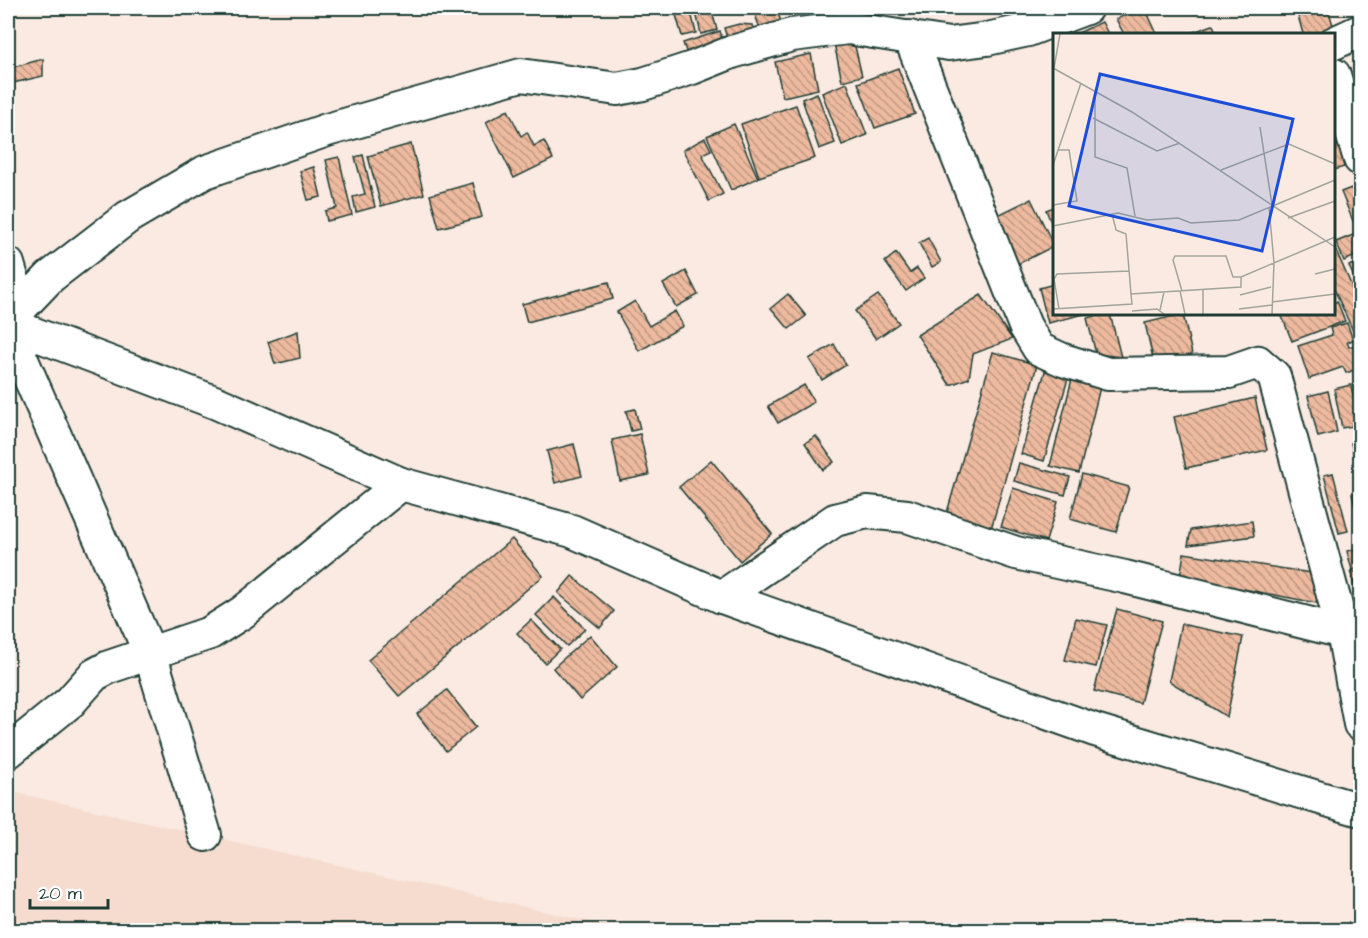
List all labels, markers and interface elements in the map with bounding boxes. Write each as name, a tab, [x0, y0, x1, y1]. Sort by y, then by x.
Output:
inset map	[1053, 33, 1335, 315]
scale bar	[30, 872, 108, 910]
text: 20 m	[39, 881, 82, 906]

